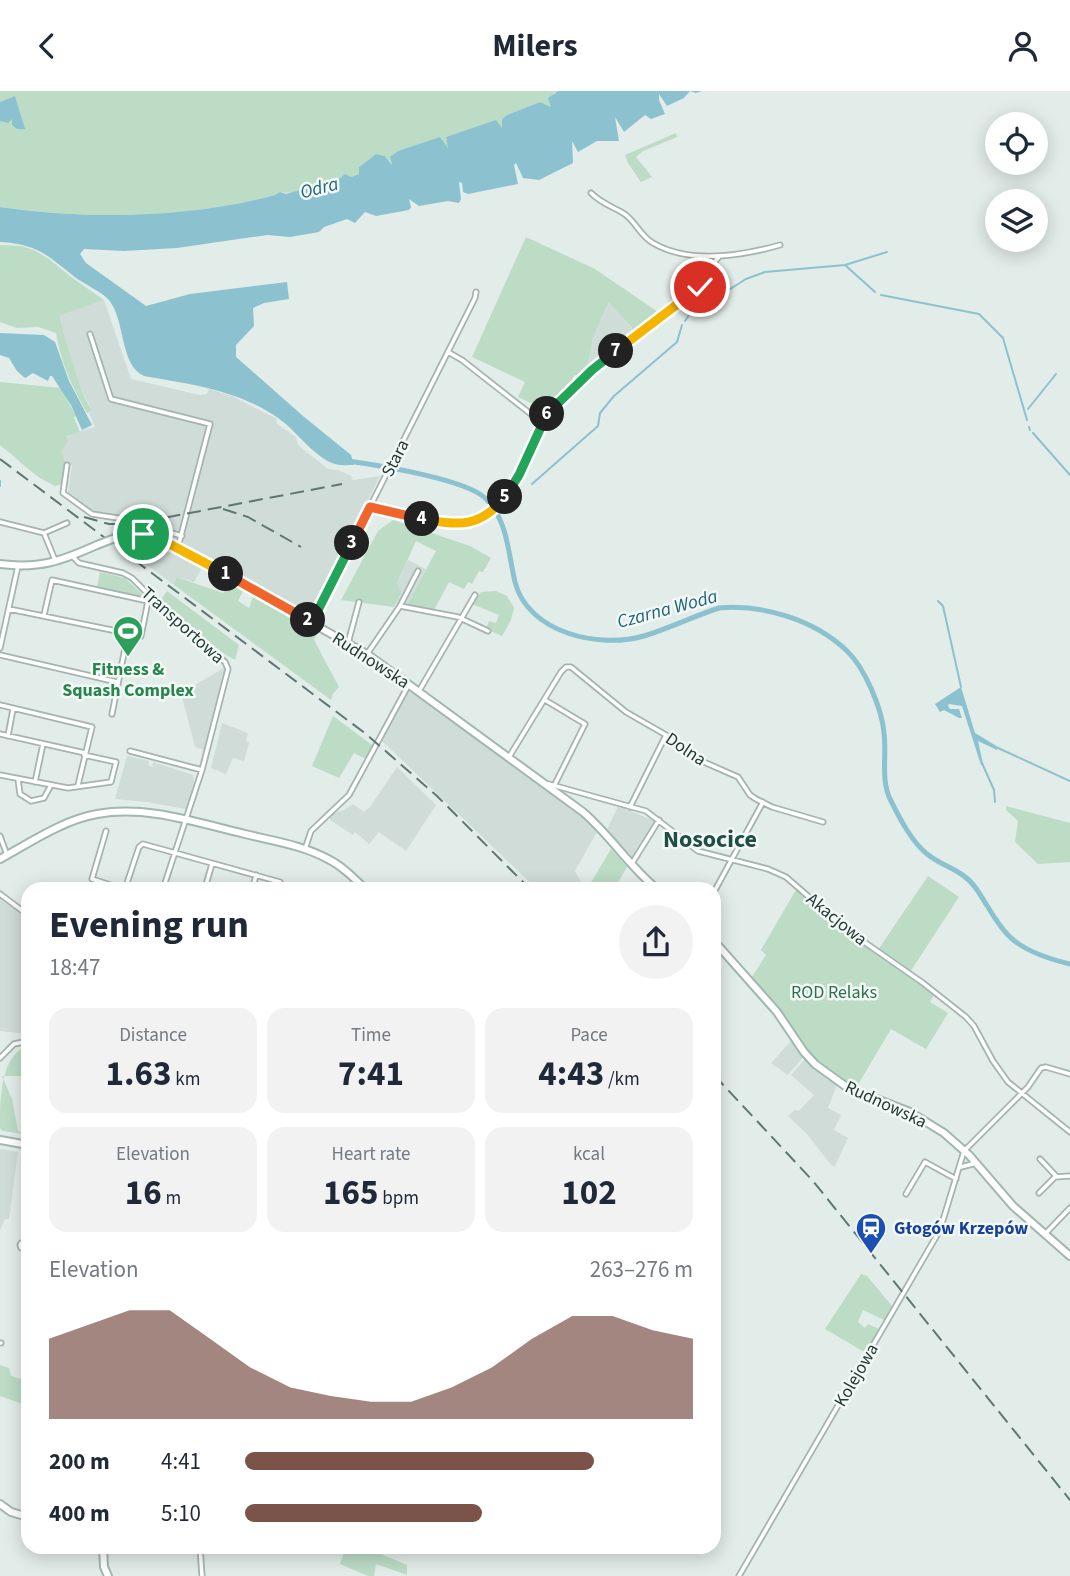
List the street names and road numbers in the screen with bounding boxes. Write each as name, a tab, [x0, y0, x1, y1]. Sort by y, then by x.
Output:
street label: Stara	[375, 435, 415, 481]
street label: Transportowa	[135, 581, 230, 670]
street label: Rudnowska	[327, 626, 414, 695]
street label: Dolna	[660, 727, 711, 772]
street label: Akacjowa	[801, 887, 872, 952]
street label: Rudnowska	[841, 1075, 931, 1134]
street label: Kolejowa	[828, 1339, 885, 1412]

